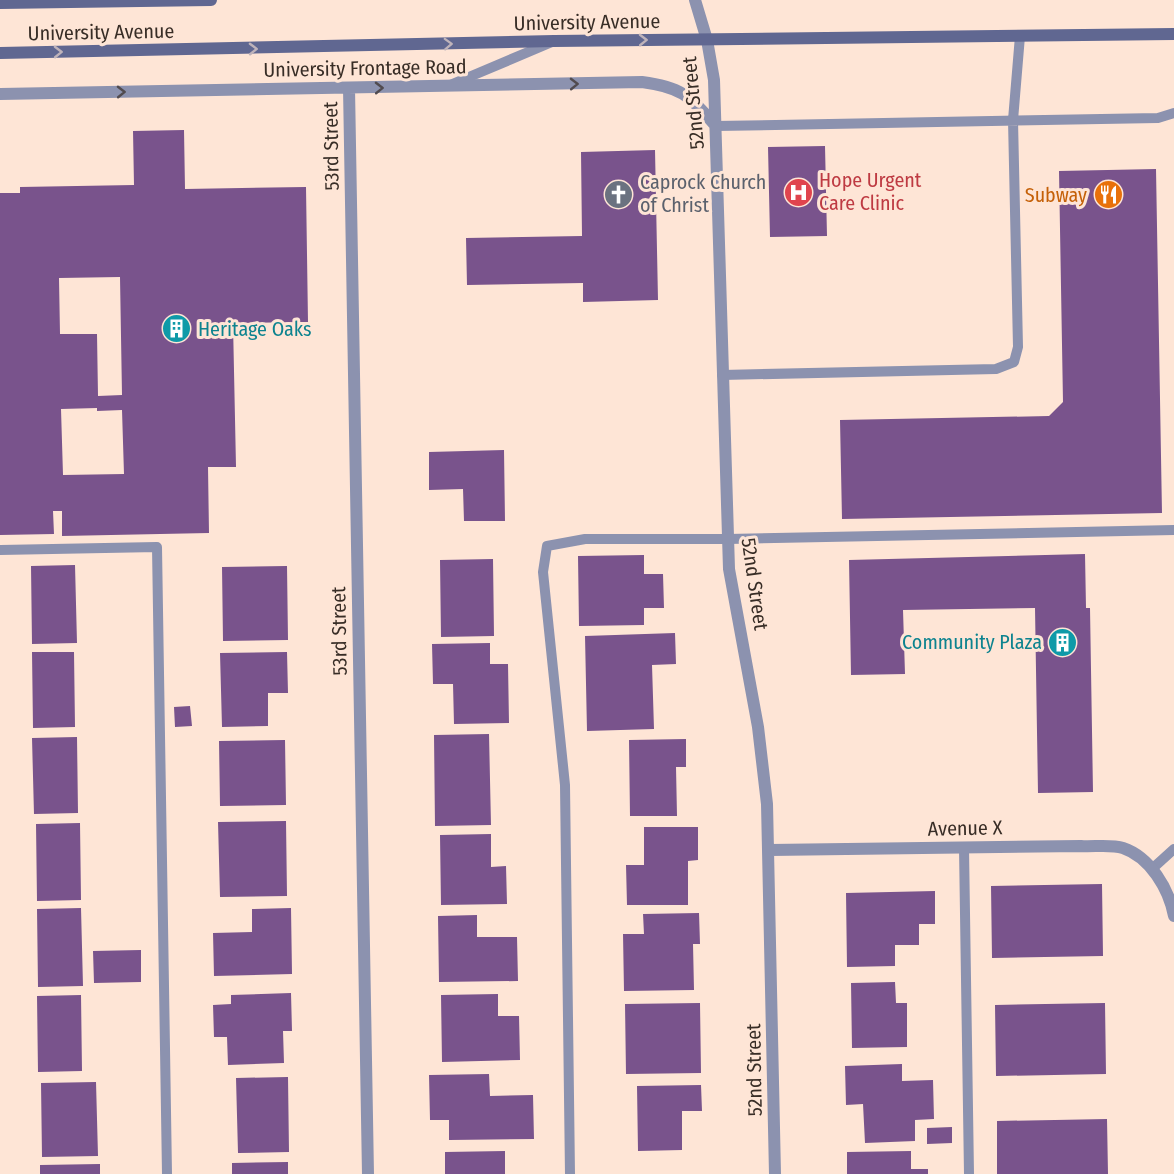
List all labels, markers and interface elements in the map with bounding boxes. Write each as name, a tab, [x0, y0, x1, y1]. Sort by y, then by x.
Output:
street label: University Avenue	[514, 9, 660, 35]
street label: University Avenue	[28, 19, 174, 45]
one-way arrow	[639, 34, 648, 46]
one-way arrow	[444, 38, 453, 51]
one-way arrow	[249, 43, 258, 55]
one-way arrow	[54, 46, 63, 59]
street label: University Frontage Road	[263, 54, 467, 82]
street label: 52nd Street	[677, 55, 709, 150]
one-way arrow	[570, 78, 579, 90]
one-way arrow	[375, 81, 384, 94]
one-way arrow	[117, 85, 126, 98]
street label: 53rd Street	[318, 101, 344, 191]
place label: Hope Urgent Care Clinic	[819, 168, 922, 215]
place label: Caprock Church of Christ	[640, 170, 766, 217]
hospital icon: Hope Urgent Care Clinic	[782, 176, 814, 208]
church icon: Caprock Church of Christ	[603, 178, 635, 210]
restaurant icon: Subway	[1092, 179, 1124, 211]
place label: Subway	[1025, 183, 1087, 207]
building icon: Heritage Oaks	[161, 313, 193, 345]
place label: Heritage Oaks	[198, 317, 312, 341]
street label: 52nd Street	[737, 536, 773, 632]
street label: 53rd Street	[326, 586, 352, 676]
building icon: Community Plaza	[1047, 626, 1079, 658]
place label: Community Plaza	[902, 630, 1042, 654]
street label: Avenue X	[928, 815, 1003, 841]
street label: 52nd Street	[741, 1023, 767, 1117]

